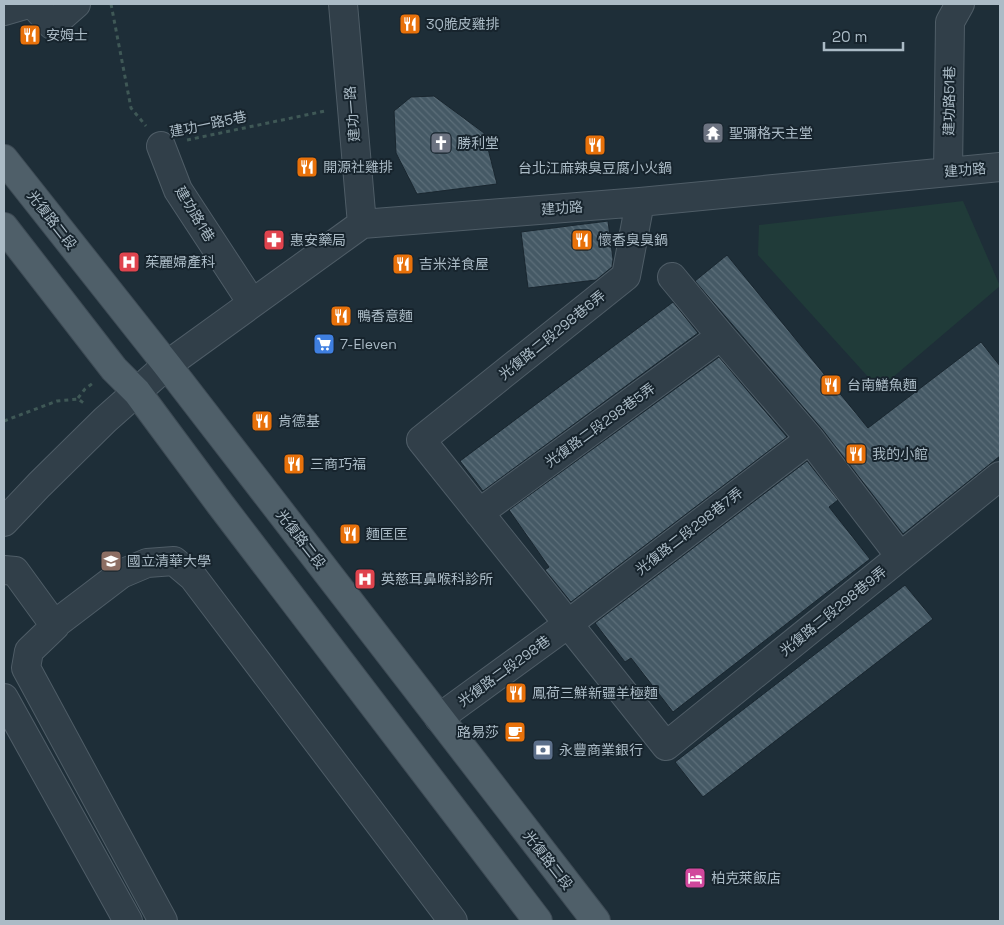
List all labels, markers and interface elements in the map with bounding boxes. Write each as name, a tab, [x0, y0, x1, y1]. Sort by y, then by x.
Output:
restaurant icon: 3Q脆皮雞排	[398, 12, 422, 36]
place label: 3Q脆皮雞排	[426, 15, 500, 33]
scale bar	[824, 20, 903, 52]
restaurant icon: 安姆士	[18, 23, 42, 47]
place label: 安姆士	[46, 26, 88, 44]
text: 20 m	[832, 27, 867, 46]
street label: 建功路51巷	[939, 66, 959, 136]
street label: 建功一路	[341, 85, 363, 143]
street label: 建功一路5巷	[168, 107, 248, 141]
temple icon: 聖彌格天主堂	[701, 121, 725, 145]
place label: 聖彌格天主堂	[729, 124, 813, 142]
church icon: 勝利堂	[429, 131, 453, 155]
restaurant icon: 台北江麻辣臭豆腐小火鍋	[583, 133, 607, 157]
place label: 勝利堂	[457, 134, 499, 152]
restaurant icon: 開源社雞排	[295, 155, 319, 179]
place label: 開源社雞排	[323, 158, 393, 176]
place label: 台北江麻辣臭豆腐小火鍋	[518, 159, 672, 177]
street label: 建功路	[943, 159, 987, 181]
street label: 建功路1巷	[171, 183, 219, 245]
street label: 光復路二段	[23, 187, 81, 253]
street label: 建功路	[540, 198, 584, 218]
pharmacy icon: 惠安藥局	[262, 228, 286, 252]
restaurant icon: 懷香臭臭鍋	[570, 228, 594, 252]
place label: 惠安藥局	[290, 231, 346, 249]
place label: 懷香臭臭鍋	[598, 231, 668, 249]
hospital icon: 茱麗婦產科	[117, 250, 141, 274]
restaurant icon: 吉米洋食屋	[391, 252, 415, 276]
place label: 茱麗婦產科	[145, 253, 215, 271]
place label: 吉米洋食屋	[419, 255, 489, 273]
street label: 光復路二段298巷6弄	[495, 286, 609, 384]
restaurant icon: 鴨香意麵	[329, 304, 353, 328]
place label: 鴨香意麵	[357, 307, 413, 325]
supermarket icon: 7-Eleven	[312, 332, 336, 356]
place label: 7-Eleven	[340, 335, 397, 353]
restaurant icon: 台南鱔魚麵	[819, 373, 843, 397]
place label: 台南鱔魚麵	[847, 376, 917, 394]
street label: 光復路二段298巷5弄	[541, 379, 659, 471]
restaurant icon: 肯德基	[250, 409, 274, 433]
place label: 肯德基	[278, 412, 320, 430]
restaurant icon: 我的小館	[844, 442, 868, 466]
place label: 我的小館	[872, 445, 928, 463]
restaurant icon: 三商巧福	[282, 452, 306, 476]
place label: 三商巧福	[310, 455, 366, 473]
street label: 光復路二段298巷7弄	[632, 483, 746, 579]
street label: 光復路二段	[272, 506, 330, 572]
restaurant icon: 麵匡匡	[338, 522, 362, 546]
place label: 麵匡匡	[366, 525, 408, 543]
school or university icon: 國立清華大學	[99, 549, 123, 573]
place label: 國立清華大學	[127, 552, 211, 570]
street label: 光復路二段298巷9弄	[776, 562, 890, 660]
hospital icon: 英慈耳鼻喉科診所	[353, 567, 377, 591]
place label: 英慈耳鼻喉科診所	[381, 570, 493, 588]
street label: 光復路二段298巷	[454, 631, 554, 711]
restaurant icon: 鳳荷三鮮新疆羊極麵	[504, 681, 528, 705]
place label: 鳳荷三鮮新疆羊極麵	[532, 684, 658, 702]
cafe icon: 路易莎	[503, 720, 527, 744]
place label: 路易莎	[457, 723, 499, 741]
bank icon: 永豐商業銀行	[531, 738, 555, 762]
place label: 永豐商業銀行	[559, 741, 643, 759]
street label: 光復路二段	[519, 827, 577, 893]
hotel icon: 柏克萊飯店	[683, 866, 707, 890]
place label: 柏克萊飯店	[711, 869, 781, 887]

